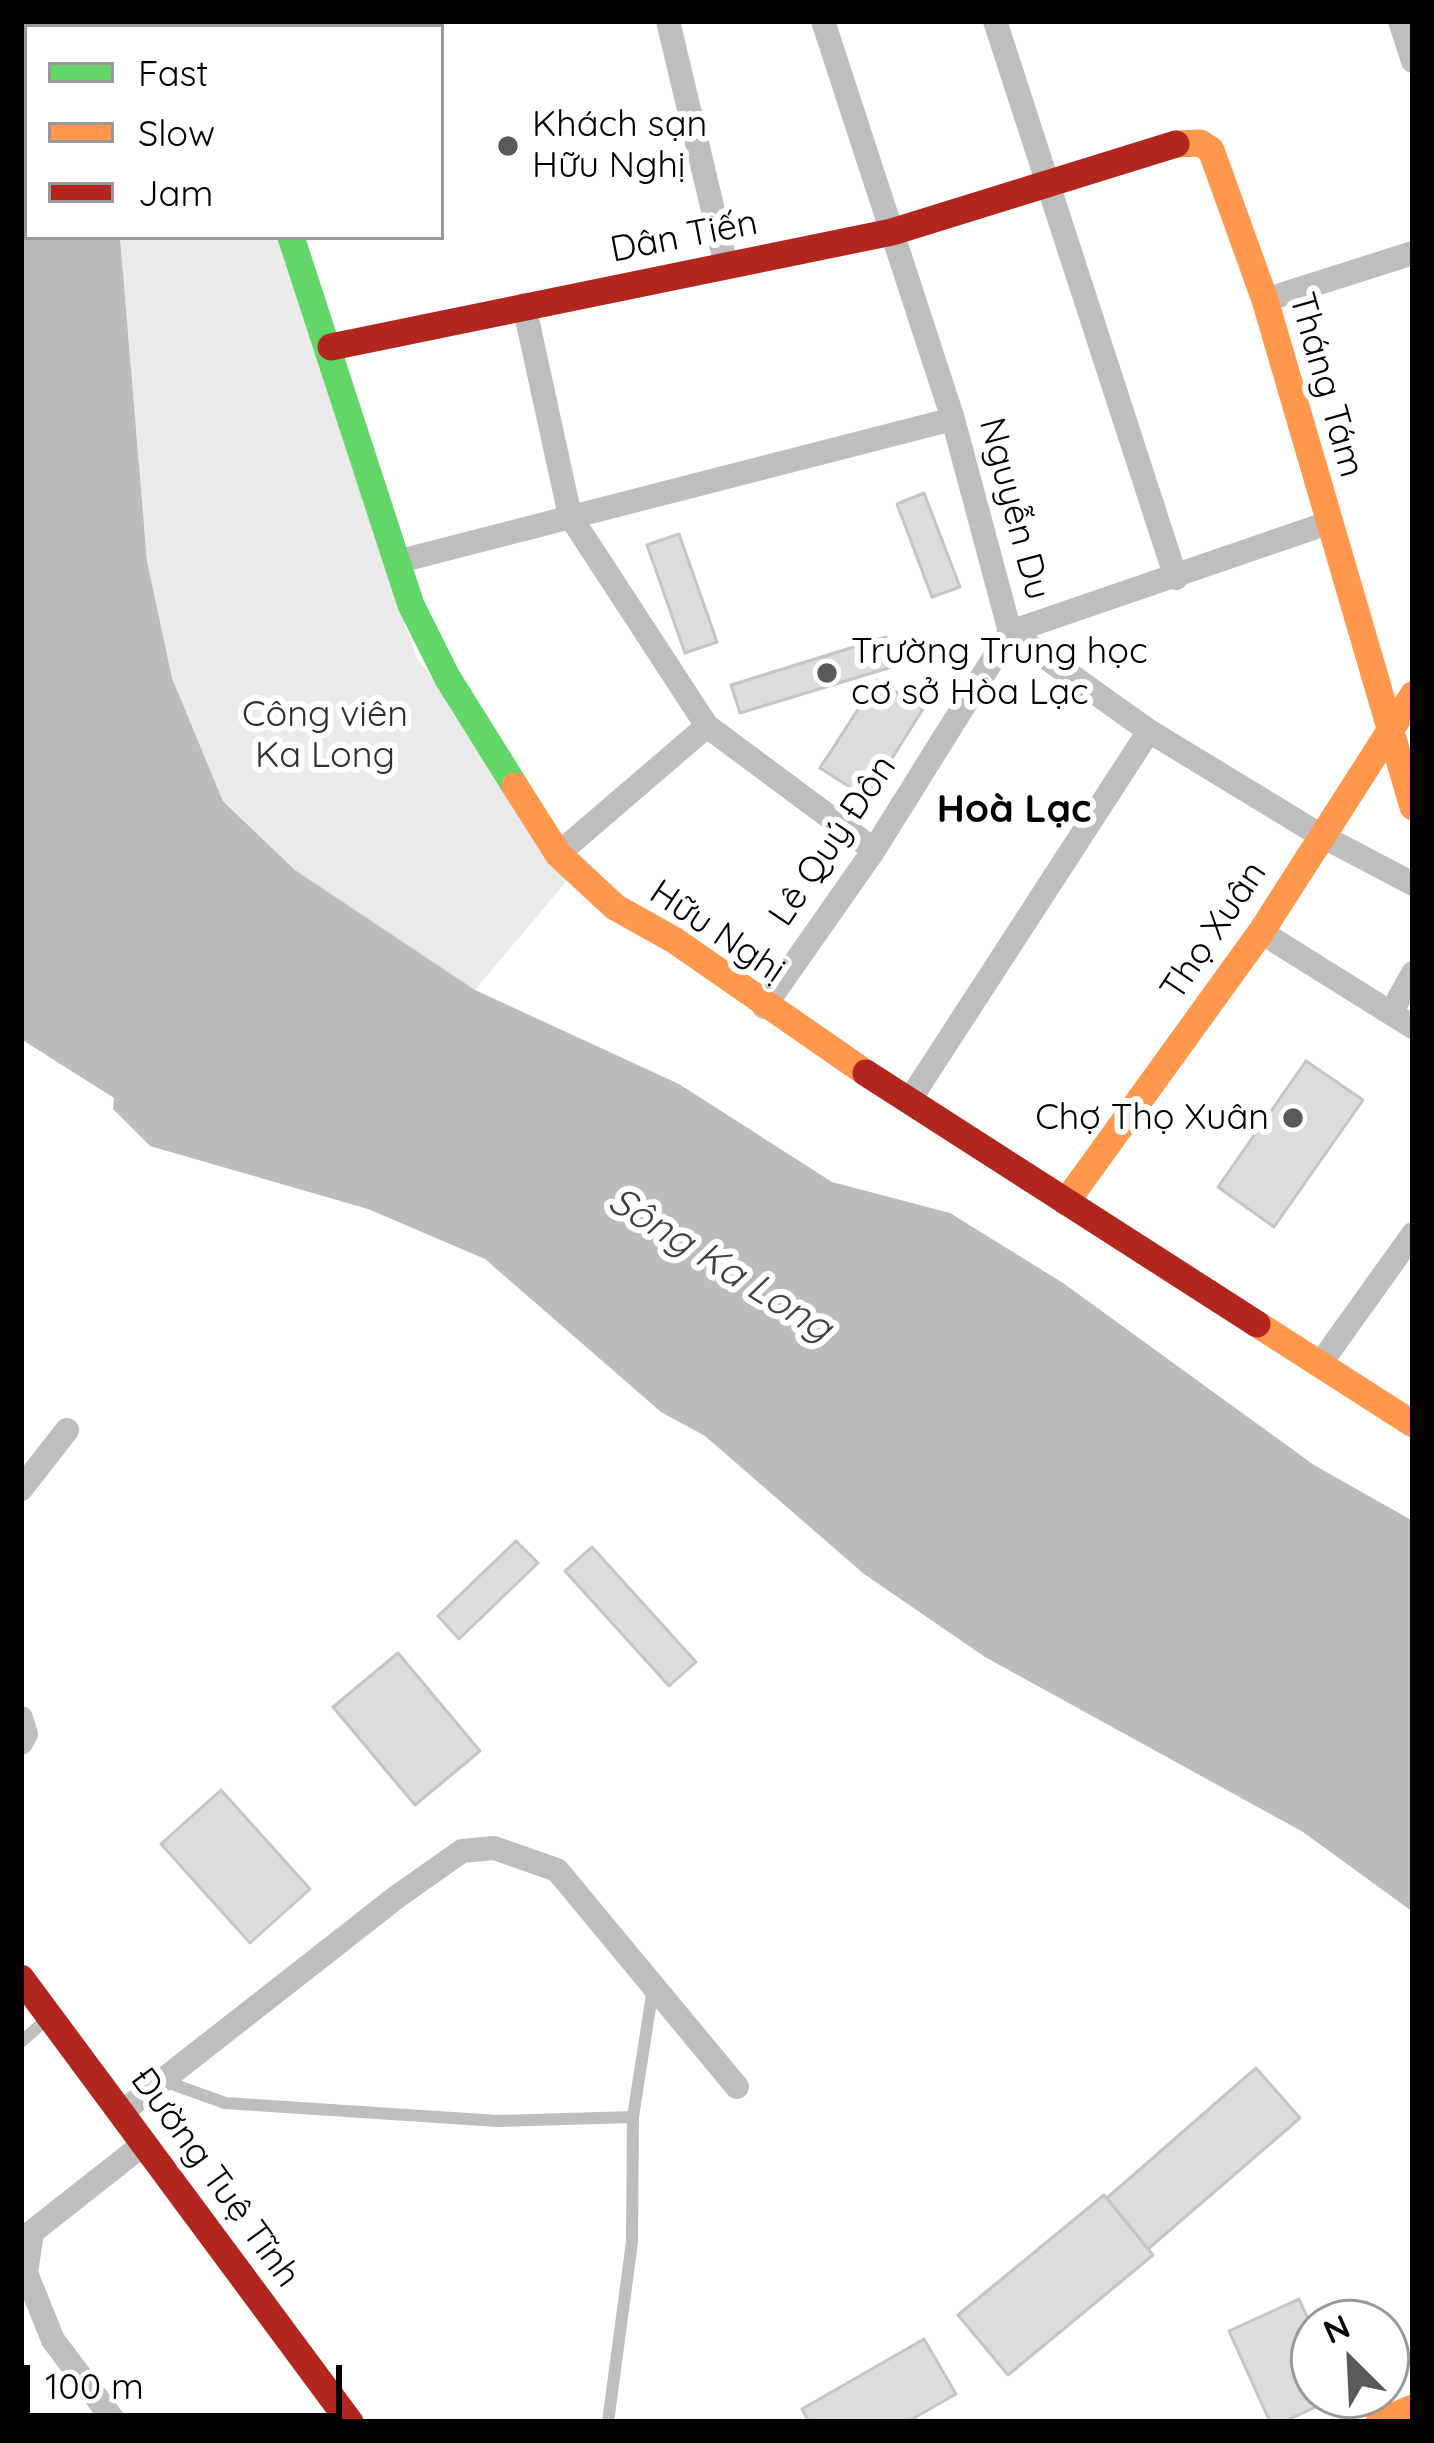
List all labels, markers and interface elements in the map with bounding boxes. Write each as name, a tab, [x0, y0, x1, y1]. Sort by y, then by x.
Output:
legend	[24, 24, 444, 240]
text: Fast	[138, 50, 209, 95]
place label: Khách sạn Hữu Nghị	[532, 103, 707, 188]
text: Slow	[138, 110, 215, 155]
marker: Khách sạn Hữu Nghị	[495, 133, 521, 159]
text: Jam	[138, 170, 213, 215]
street label: Dân Tiến	[607, 202, 761, 272]
street label: Tháng Tám	[1279, 288, 1373, 482]
street label: Nguyễn Du	[969, 413, 1059, 605]
place label: Trường Trung học cơ sở Hòa Lạc	[851, 630, 1148, 715]
marker: Trường Trung học cơ sở Hòa Lạc	[814, 660, 840, 686]
park label: Công viên Ka Long	[242, 693, 408, 778]
street label: Lê Quý Đôn	[760, 748, 906, 934]
district label: Hoà Lạc	[937, 787, 1091, 833]
street label: Thọ Xuân	[1152, 853, 1276, 1009]
street label: Hữu Nghị	[641, 871, 793, 993]
place label: Chợ Thọ Xuân	[1035, 1096, 1269, 1140]
marker: Chợ Thọ Xuân	[1280, 1105, 1306, 1131]
water label: Sông Ka Long	[600, 1178, 840, 1352]
street label: Đường Tuệ Tĩnh	[121, 2060, 309, 2296]
north arrow	[1290, 2299, 1410, 2419]
text: N	[1317, 2305, 1356, 2352]
scale bar	[30, 2341, 348, 2415]
text: 100 m	[45, 2363, 144, 2408]

